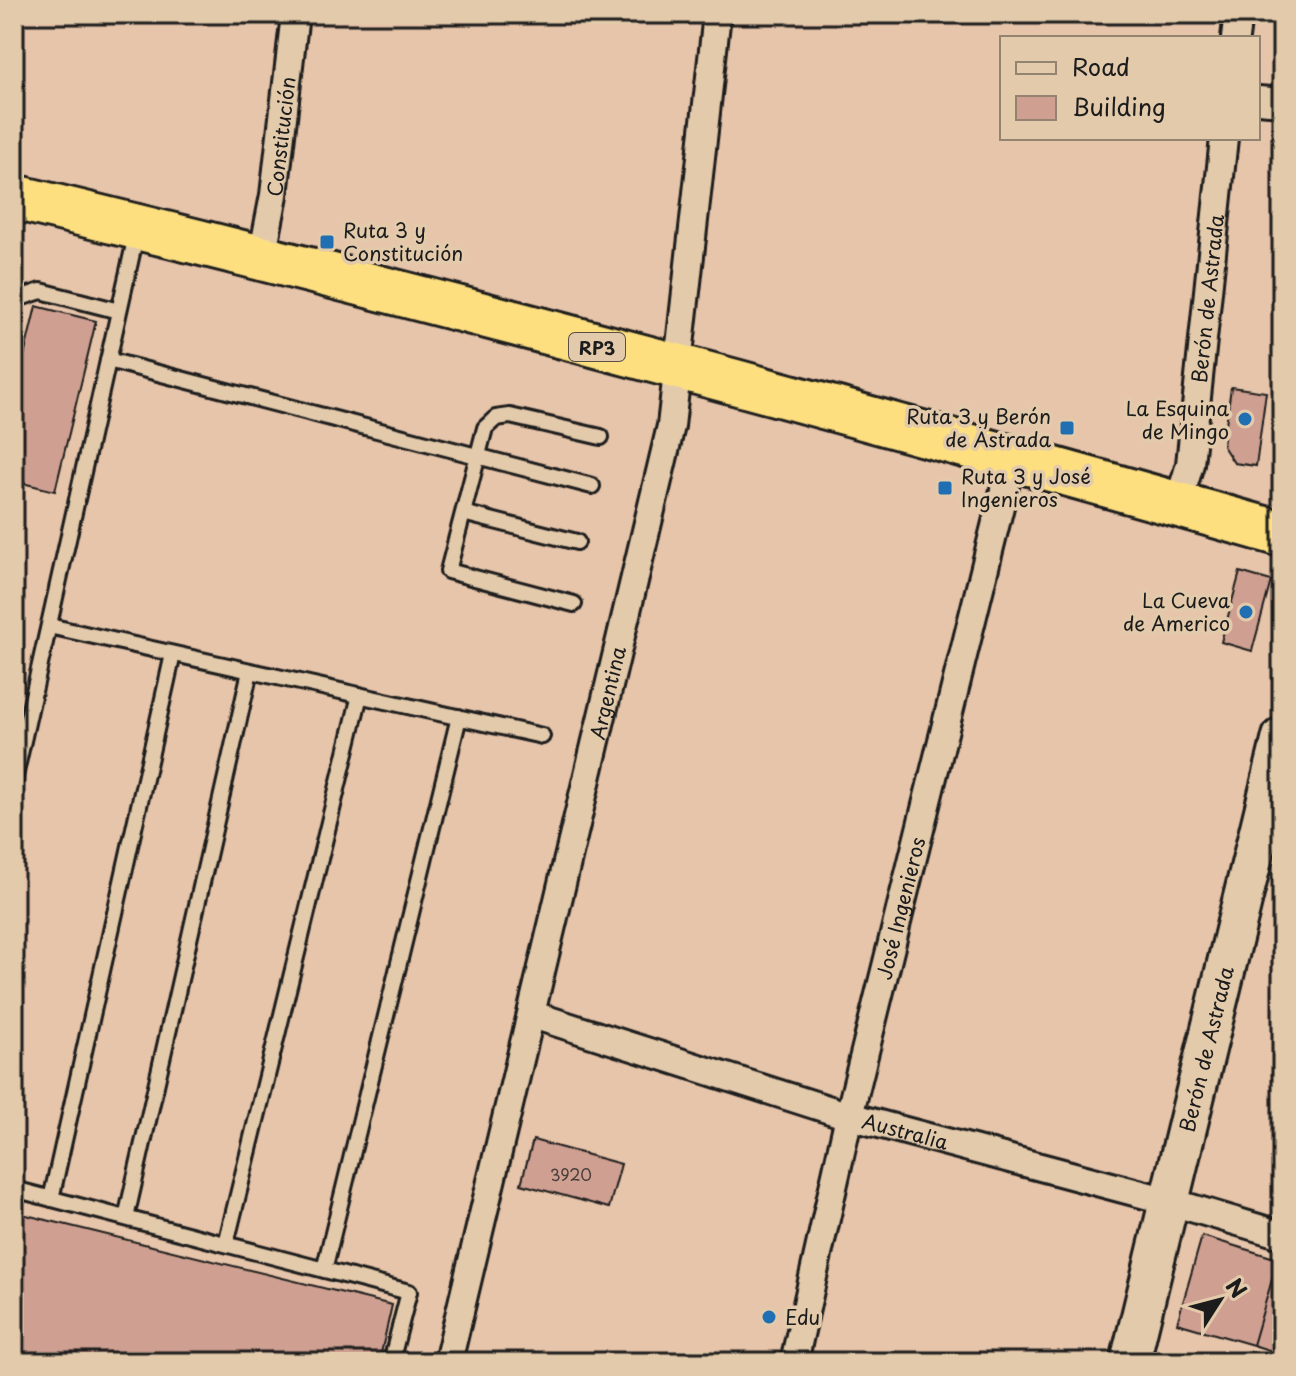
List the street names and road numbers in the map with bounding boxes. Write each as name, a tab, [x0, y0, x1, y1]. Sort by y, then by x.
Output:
street label: Constitución	[259, 75, 303, 198]
street label: Berón de Astrada	[1184, 212, 1231, 385]
road number: RP3	[569, 333, 625, 361]
street label: Argentina	[582, 643, 633, 742]
street label: José Ingenieros	[868, 834, 933, 983]
street label: Berón de Astrada	[1171, 963, 1241, 1135]
street label: Australia	[859, 1105, 952, 1157]

